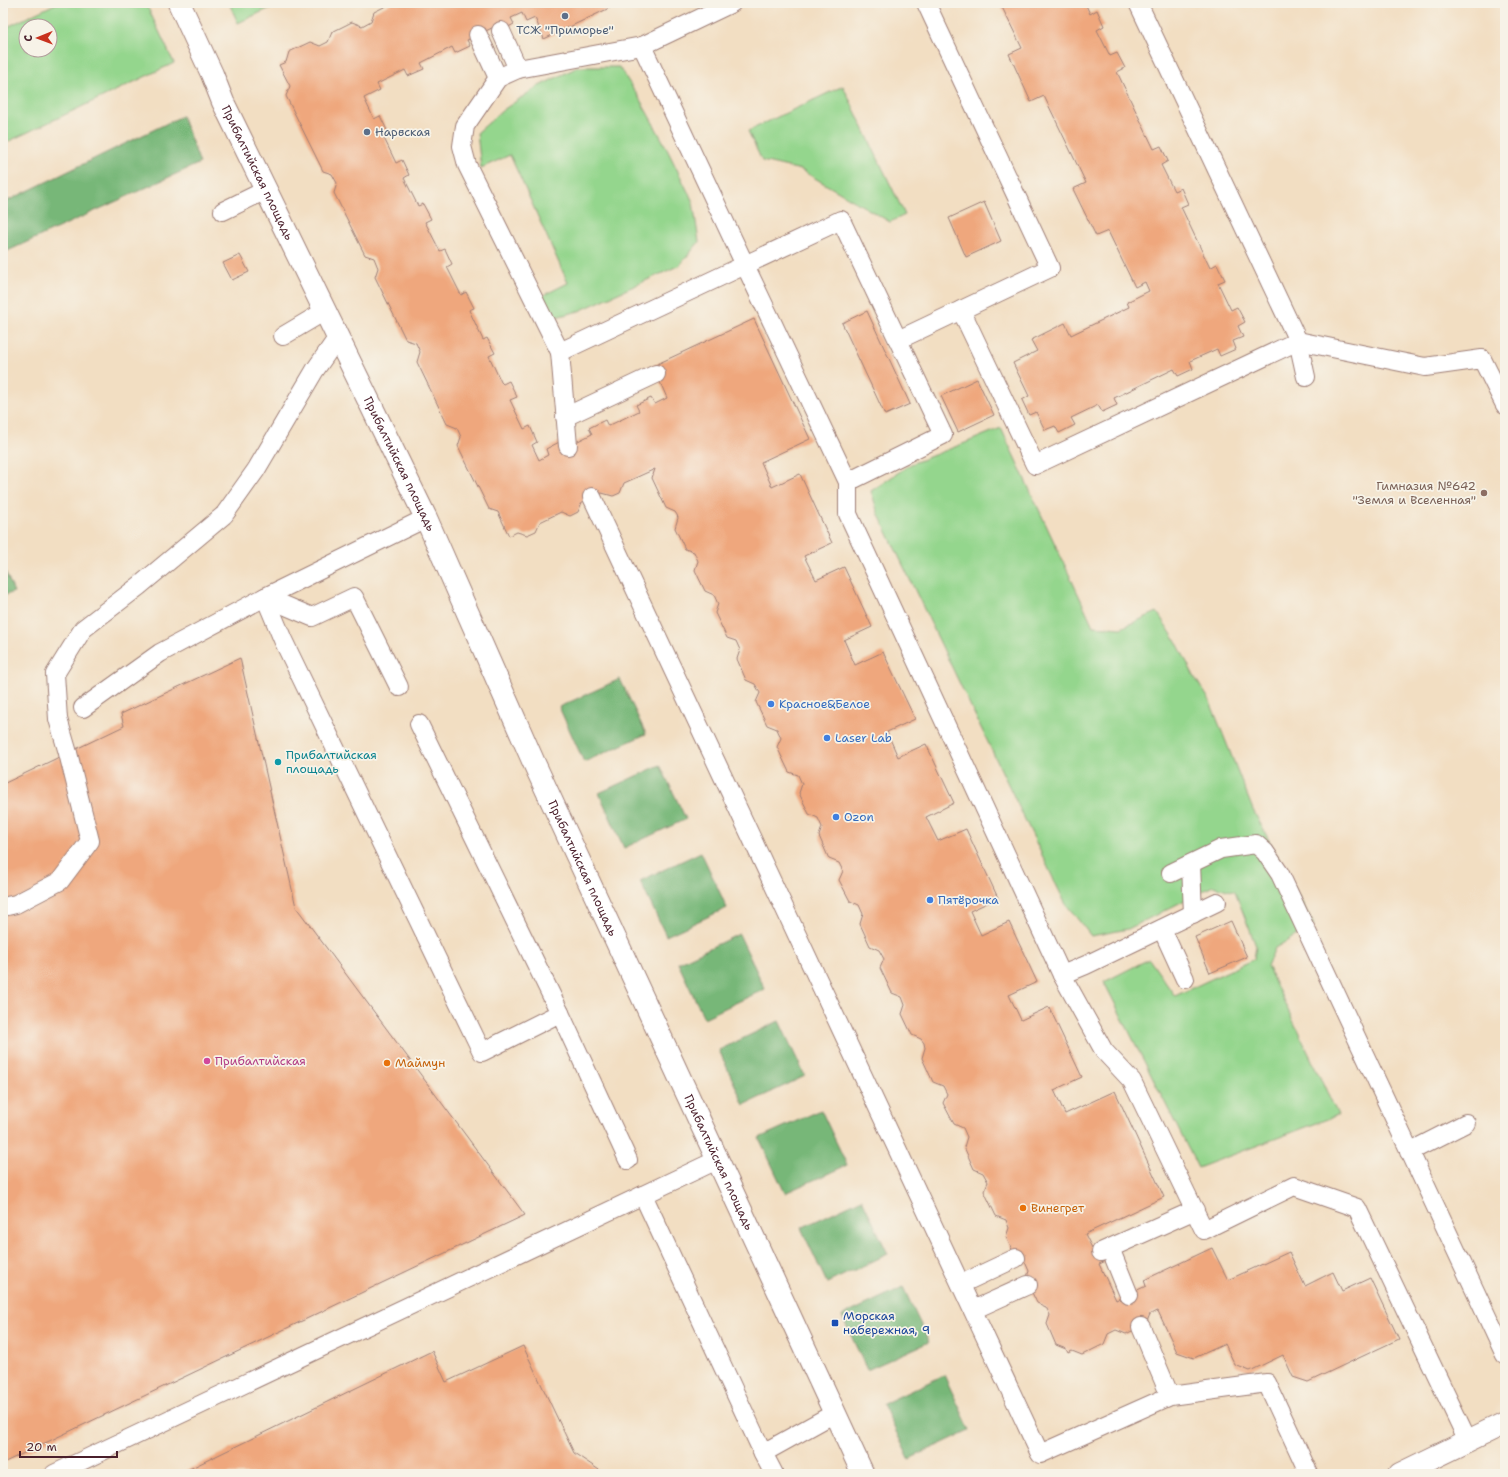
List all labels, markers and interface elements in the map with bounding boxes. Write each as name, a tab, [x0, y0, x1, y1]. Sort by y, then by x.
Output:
marker: ТСЖ "Приморье"	[560, 11, 570, 21]
north arrow	[18, 18, 58, 58]
place label: ТСЖ "Приморье"	[516, 22, 614, 38]
text: С	[21, 34, 36, 42]
street label: Прибалтийская площадь	[218, 103, 297, 243]
place label: Нарвская	[375, 124, 430, 140]
marker: Нарвская	[362, 127, 372, 137]
street label: Прибалтийская площадь	[360, 394, 439, 534]
place label: Гимназия №642 "Земля и Вселенная"	[1352, 478, 1476, 508]
marker: Гимназия №642 "Земля и Вселенная"	[1479, 488, 1489, 498]
place label: Красное&Белое	[779, 696, 870, 712]
marker: Красное&Белое	[766, 699, 776, 709]
place label: Laser Lab	[835, 730, 892, 746]
marker: Laser Lab	[822, 733, 832, 743]
place label: Прибалтийская площадь	[286, 747, 377, 777]
marker: Прибалтийская площадь	[273, 757, 283, 767]
street label: Прибалтийская площадь	[544, 798, 621, 939]
place label: Ozon	[844, 809, 874, 825]
marker: Ozon	[831, 812, 841, 822]
place label: Пятёрочка	[938, 892, 999, 908]
marker: Пятёрочка	[925, 895, 935, 905]
place label: Прибалтийская	[215, 1053, 306, 1069]
place label: Маймун	[395, 1055, 445, 1071]
marker: Прибалтийская	[202, 1056, 212, 1066]
marker: Маймун	[382, 1058, 392, 1068]
street label: Прибалтийская площадь	[680, 1092, 757, 1233]
place label: Винегрет	[1031, 1200, 1085, 1216]
marker: Винегрет	[1018, 1203, 1028, 1213]
place label: Морская набережная, 9	[843, 1308, 930, 1338]
marker: Морская набережная, 9	[830, 1318, 840, 1328]
scale bar	[20, 1433, 117, 1459]
text: 20 m	[26, 1439, 57, 1455]

